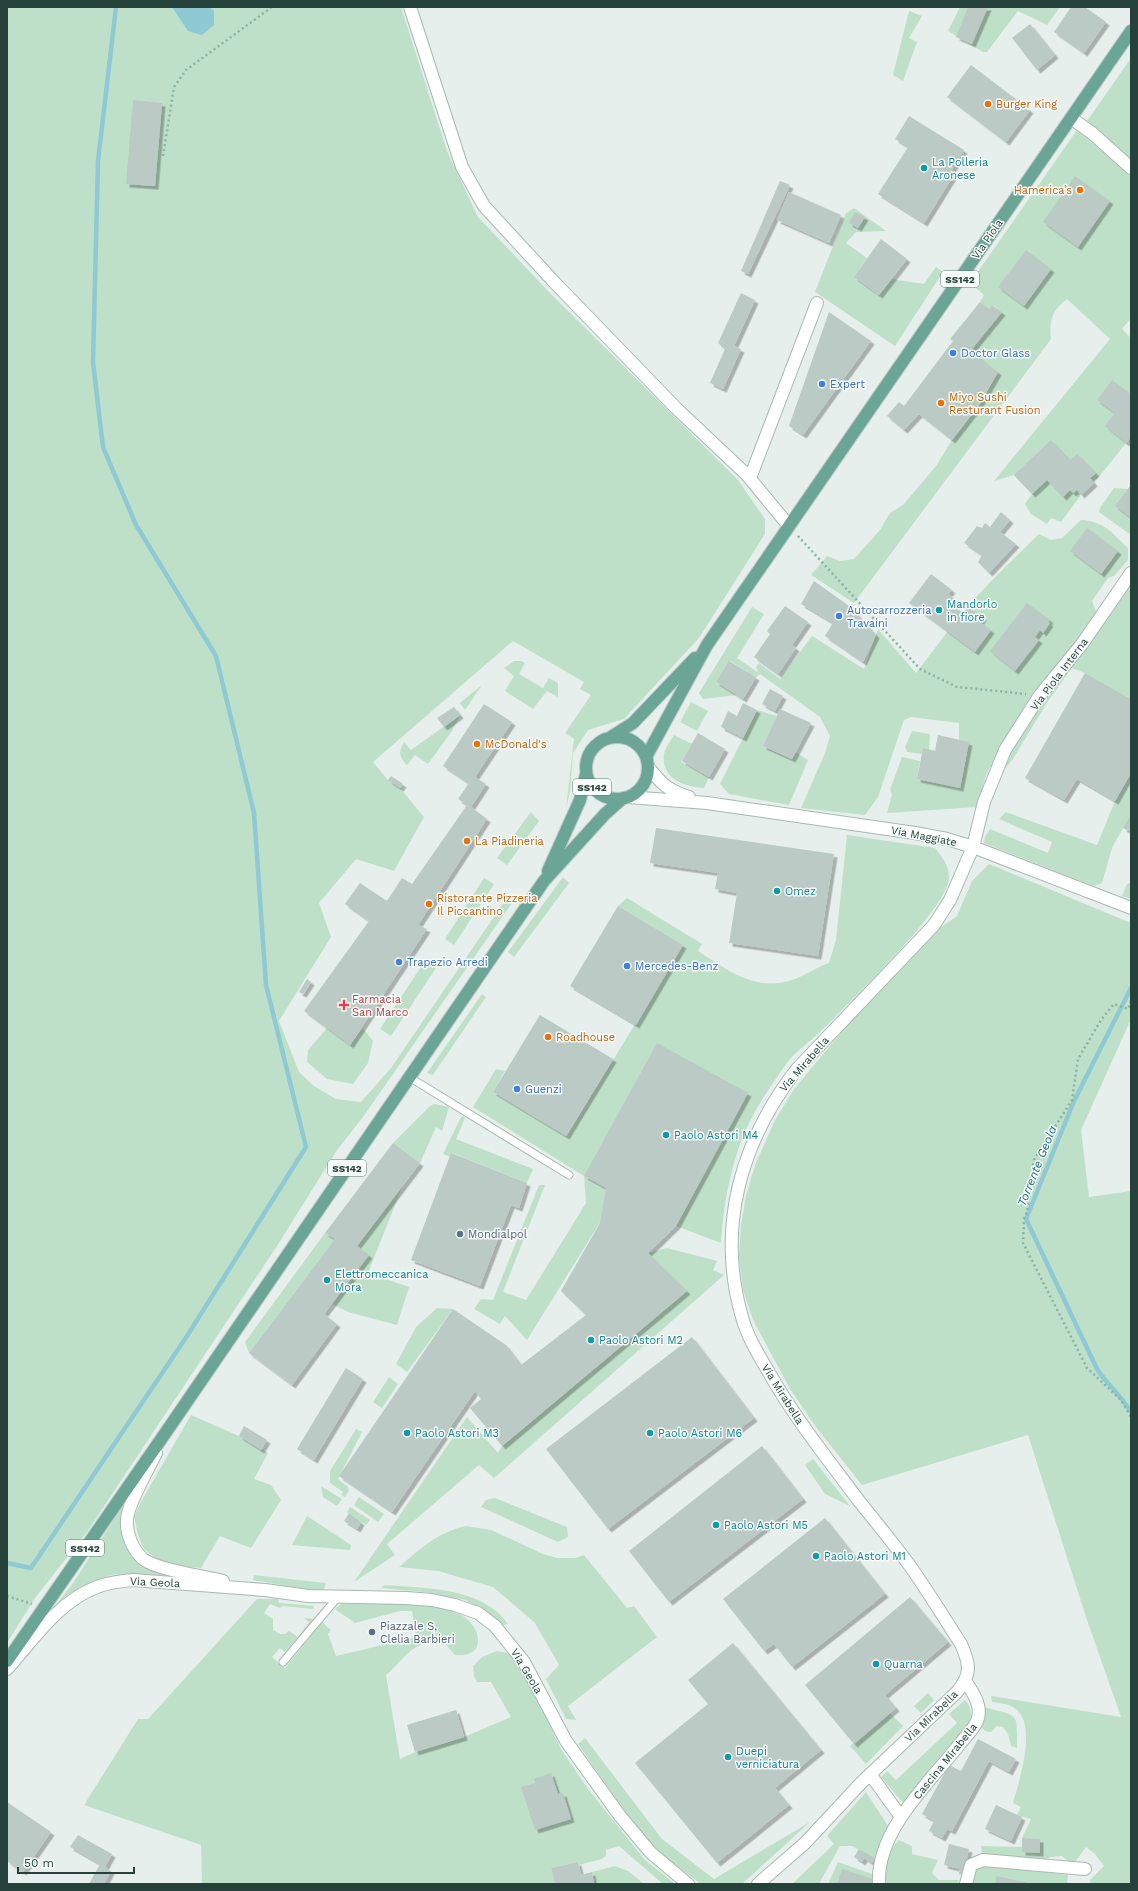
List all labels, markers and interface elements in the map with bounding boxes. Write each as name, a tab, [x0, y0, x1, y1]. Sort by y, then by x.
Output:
place label: Burger King	[996, 98, 1057, 111]
marker: Burger King	[983, 99, 993, 109]
place label: La Polleria Aronese	[932, 156, 988, 182]
marker: La Polleria Aronese	[919, 163, 929, 173]
place label: Hamerica’s	[1014, 184, 1072, 197]
marker: Hamerica’s	[1075, 185, 1085, 195]
street label: Via Piola	[969, 217, 1006, 262]
road number: SS142	[941, 271, 979, 287]
place label: Doctor Glass	[961, 347, 1030, 360]
marker: Doctor Glass	[948, 348, 958, 358]
place label: Expert	[830, 378, 865, 391]
marker: Expert	[817, 379, 827, 389]
place label: Miyo Sushi Resturant Fusion	[949, 391, 1041, 417]
marker: Miyo Sushi Resturant Fusion	[936, 398, 946, 408]
place label: Mandorlo in fiore	[947, 598, 997, 624]
place label: Autocarrozzeria Travaini	[847, 604, 932, 630]
marker: Mandorlo in fiore	[934, 605, 944, 615]
marker: Autocarrozzeria Travaini	[834, 611, 844, 621]
street label: Via Piola Interna	[1028, 635, 1091, 713]
place label: McDonald's	[485, 738, 547, 751]
marker: McDonald's	[472, 739, 482, 749]
road number: SS142	[573, 779, 611, 795]
street label: Via Maggiate	[890, 824, 958, 849]
place label: La Piadineria	[475, 835, 544, 848]
marker: La Piadineria	[462, 836, 472, 846]
place label: Omez	[785, 885, 816, 898]
marker: Omez	[772, 886, 782, 896]
place label: Ristorante Pizzeria Il Piccantino	[437, 892, 537, 918]
marker: Ristorante Pizzeria Il Piccantino	[424, 899, 434, 909]
place label: Trapezio Arredi	[407, 956, 488, 969]
marker: Trapezio Arredi	[394, 957, 404, 967]
place label: Mercedes-Benz	[635, 960, 718, 973]
marker: Mercedes-Benz	[622, 961, 632, 971]
place label: Farmacia San Marco	[352, 993, 408, 1019]
marker: Farmacia San Marco	[339, 1000, 349, 1010]
place label: Roadhouse	[556, 1031, 615, 1044]
marker: Roadhouse	[543, 1032, 553, 1042]
street label: Via Mirabella	[777, 1034, 832, 1095]
place label: Guenzi	[525, 1083, 562, 1096]
marker: Guenzi	[512, 1084, 522, 1094]
water label: Torrente Geola	[1015, 1123, 1060, 1208]
place label: Paolo Astori M4	[674, 1129, 759, 1142]
marker: Paolo Astori M4	[661, 1130, 671, 1140]
road number: SS142	[328, 1160, 366, 1176]
place label: Mondialpol	[468, 1228, 528, 1241]
marker: Mondialpol	[455, 1229, 465, 1239]
place label: Elettromeccanica Mora	[335, 1268, 429, 1294]
marker: Elettromeccanica Mora	[322, 1275, 332, 1285]
place label: Paolo Astori M2	[599, 1334, 683, 1347]
marker: Paolo Astori M2	[586, 1335, 596, 1345]
street label: Via Mirabella	[759, 1362, 806, 1427]
place label: Paolo Astori M3	[415, 1427, 499, 1440]
place label: Paolo Astori M6	[658, 1427, 743, 1440]
marker: Paolo Astori M3	[402, 1428, 412, 1438]
marker: Paolo Astori M6	[645, 1428, 655, 1438]
place label: Paolo Astori M5	[724, 1519, 808, 1532]
marker: Paolo Astori M5	[711, 1520, 721, 1530]
road number: SS142	[66, 1540, 104, 1556]
place label: Paolo Astori M1	[824, 1550, 906, 1563]
marker: Paolo Astori M1	[811, 1551, 821, 1561]
street label: Via Geola	[130, 1575, 180, 1590]
place label: Piazzale S, Clelia Barbieri	[380, 1620, 455, 1646]
marker: Piazzale S, Clelia Barbieri	[367, 1627, 377, 1637]
street label: Via Geola	[508, 1646, 545, 1696]
place label: Quarna	[884, 1658, 923, 1671]
marker: Quarna	[871, 1659, 881, 1669]
street label: Via Mirabella	[902, 1688, 961, 1745]
street label: Cascina Mirabella	[911, 1721, 980, 1802]
place label: Duepi verniciatura	[736, 1745, 799, 1771]
marker: Duepi verniciatura	[723, 1752, 733, 1762]
scale bar	[18, 1849, 134, 1875]
text: 50 m	[24, 1856, 54, 1870]

